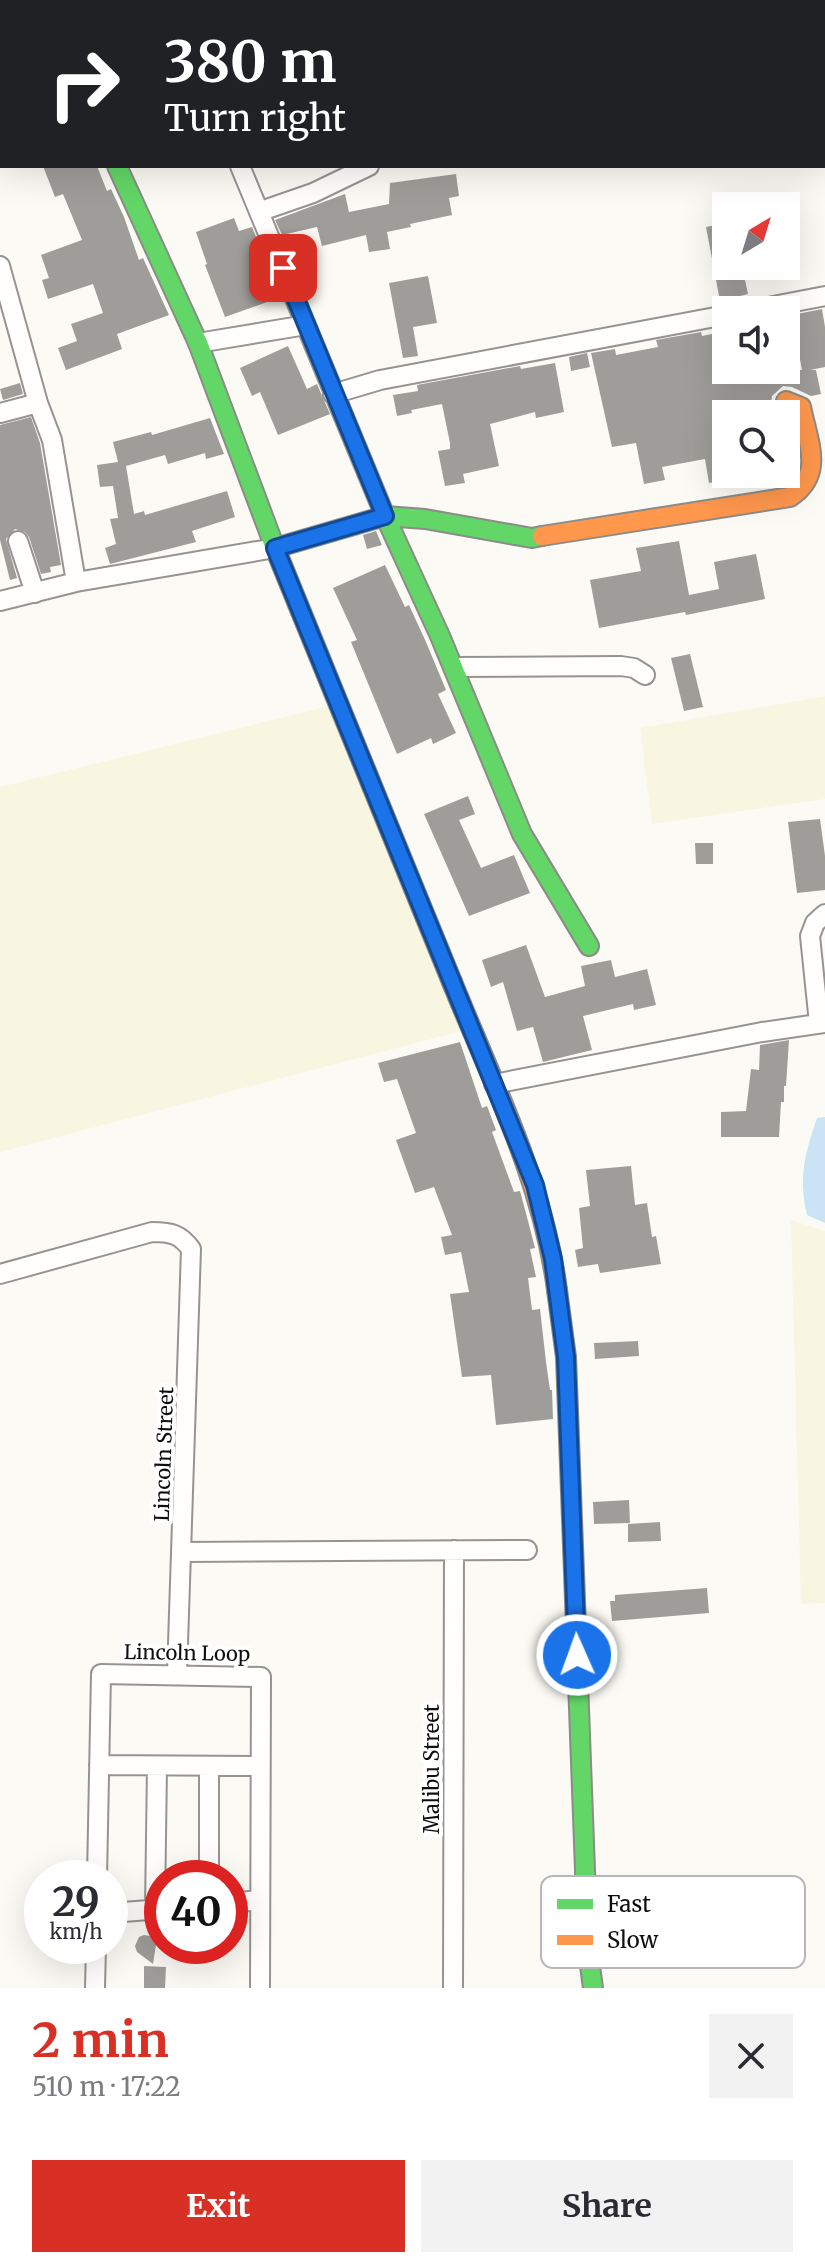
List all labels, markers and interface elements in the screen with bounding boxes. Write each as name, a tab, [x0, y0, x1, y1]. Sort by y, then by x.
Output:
text: 380 m	[164, 27, 337, 97]
icon: right	[32, 32, 136, 136]
text: Turn right	[164, 96, 346, 141]
north arrow	[712, 192, 800, 280]
map controls	[712, 192, 800, 488]
pin	[249, 234, 317, 302]
icon: arrive	[261, 246, 305, 290]
button: sound	[712, 296, 800, 384]
button: search	[712, 400, 800, 488]
street label: Lincoln Street	[149, 1386, 178, 1522]
position arrow	[535, 1613, 619, 1697]
street label: Lincoln Loop	[124, 1639, 250, 1666]
street label: Malibu Street	[419, 1704, 444, 1834]
speed limit sign: 40	[144, 1860, 248, 1964]
legend	[541, 1876, 805, 1968]
text: 29	[52, 1877, 100, 1927]
text: Fast	[607, 1890, 651, 1918]
text: km/h	[50, 1919, 102, 1944]
text: Slow	[607, 1926, 658, 1954]
text: 2 min	[32, 2010, 169, 2070]
button: close	[709, 2014, 793, 2098]
text: 510 m · 17:22	[32, 2070, 181, 2103]
button: Exit	[32, 2160, 405, 2252]
button: Share	[421, 2160, 793, 2252]

